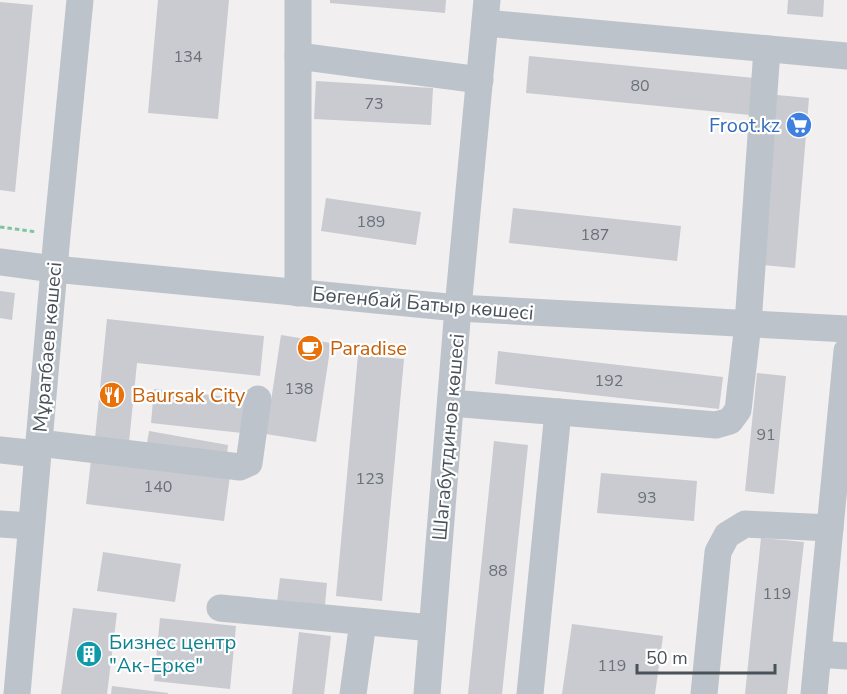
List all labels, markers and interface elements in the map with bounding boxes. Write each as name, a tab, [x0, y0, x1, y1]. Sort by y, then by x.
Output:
house number: 134	[174, 46, 203, 68]
house number: 80	[630, 75, 650, 97]
house number: 73	[364, 93, 384, 115]
supermarket icon: Froot.kz	[784, 110, 814, 140]
place label: Froot.kz	[709, 112, 780, 139]
house number: 189	[357, 211, 385, 233]
house number: 187	[581, 224, 609, 246]
street label: Мұратбаев көшесі	[27, 261, 68, 433]
street label: Бөгенбай Батыр көшесі	[311, 280, 535, 327]
cafe icon: Paradise	[295, 333, 325, 363]
street label: Шагабутдинов көшесі	[426, 333, 471, 542]
place label: Paradise	[330, 335, 407, 362]
house number: 192	[595, 370, 623, 392]
house number: 138	[285, 378, 313, 400]
restaurant icon: Baursak City	[97, 380, 127, 410]
place label: Baursak City	[132, 382, 246, 409]
house number: 91	[756, 424, 776, 446]
house number: 123	[356, 468, 384, 490]
house number: 140	[144, 476, 172, 498]
house number: 93	[637, 487, 657, 509]
house number: 88	[488, 560, 508, 582]
house number: 119	[763, 583, 791, 605]
place label: Бизнес центр "Ак-Ерке"	[109, 629, 236, 679]
scale bar	[637, 637, 775, 675]
building icon: Бизнес центр "Ак-Ерке"	[74, 639, 104, 669]
text: 50 m	[646, 646, 688, 670]
house number: 119	[598, 655, 626, 677]

